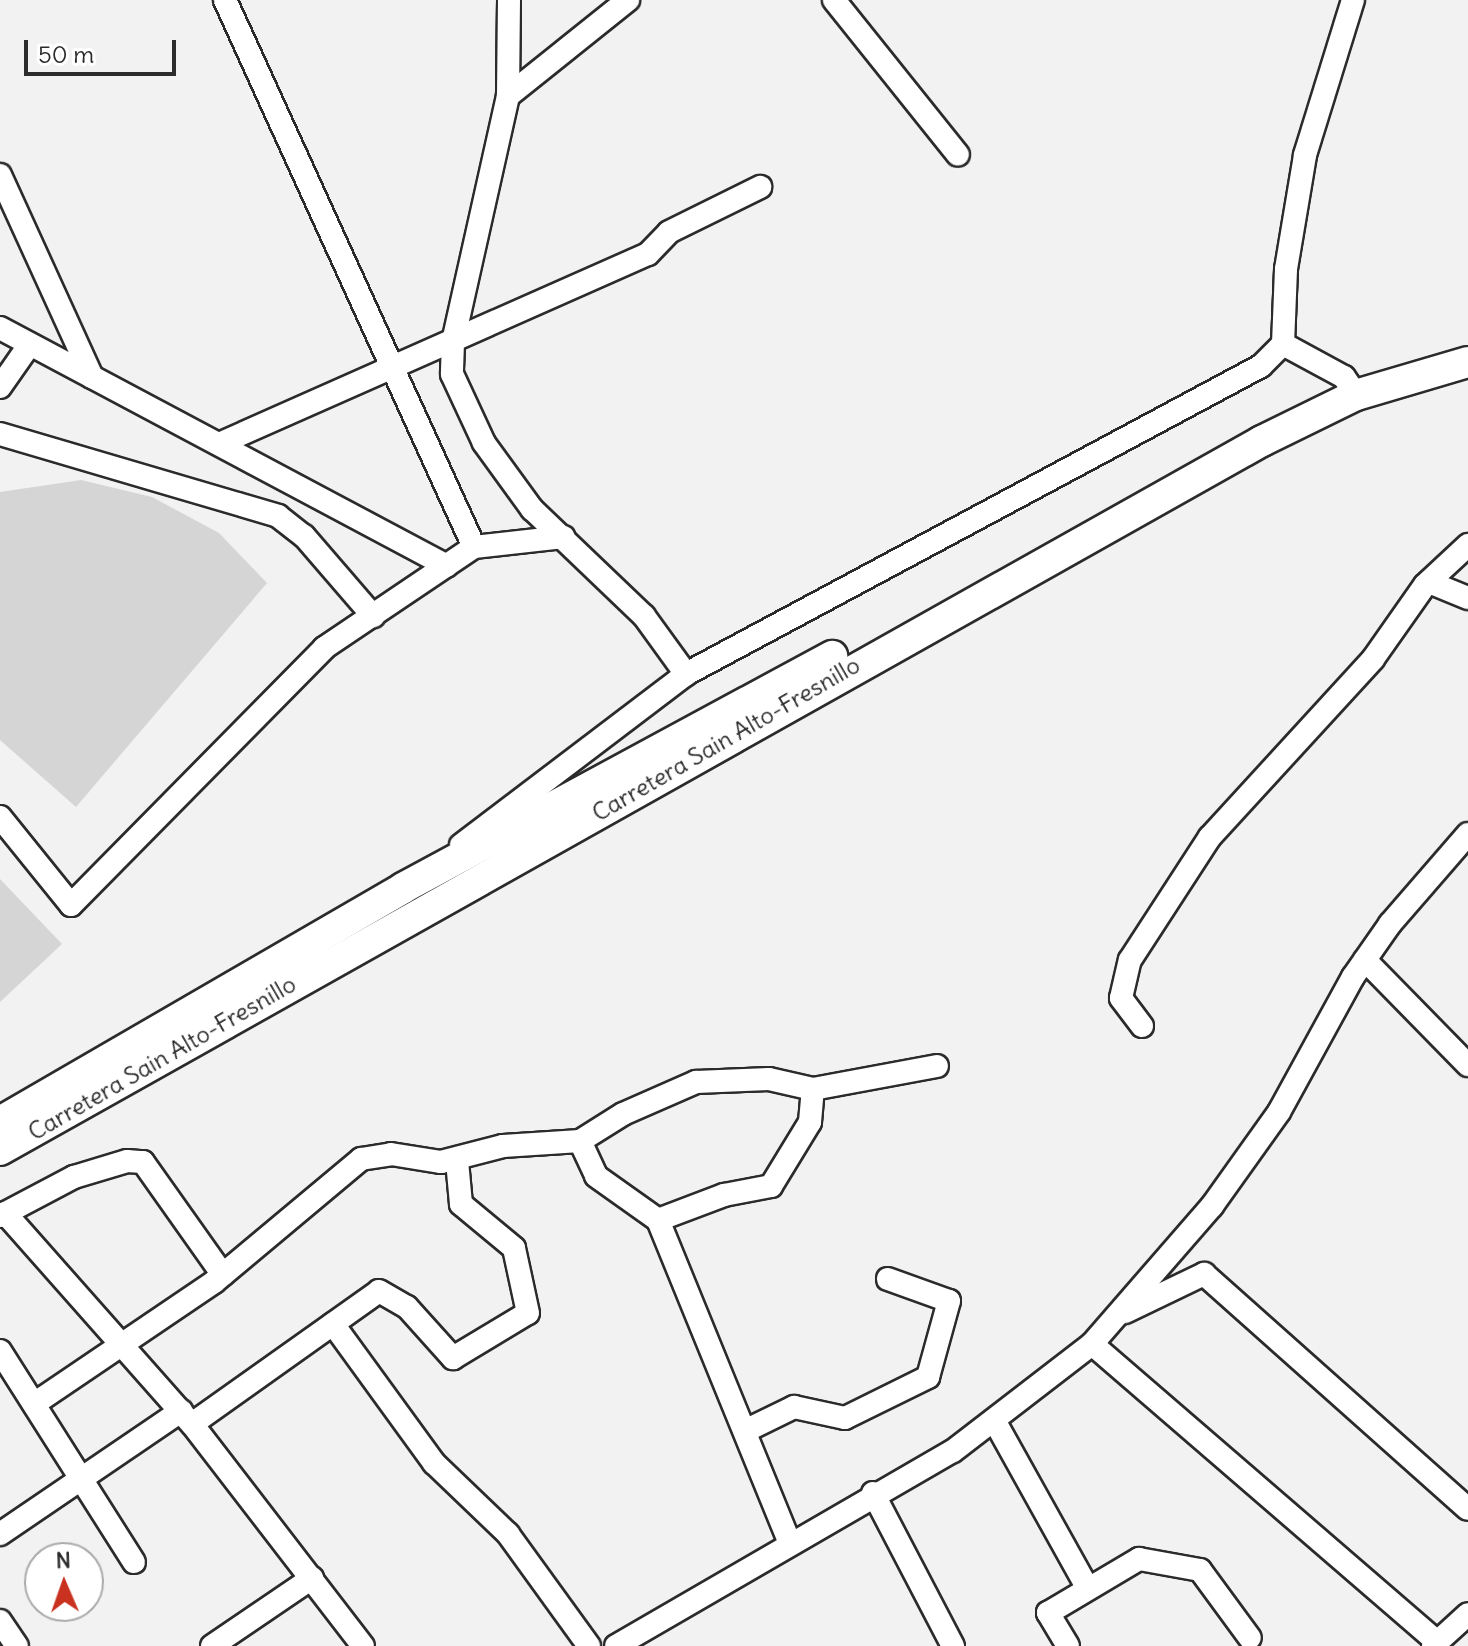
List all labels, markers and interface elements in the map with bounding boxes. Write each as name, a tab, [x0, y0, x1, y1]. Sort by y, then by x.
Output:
scale bar	[28, 24, 180, 74]
text: 50 m	[38, 39, 94, 69]
street label: Carretera Sain Alto-Fresnillo	[587, 650, 865, 828]
street label: Carretera Sain Alto-Fresnillo	[23, 969, 301, 1147]
north arrow	[24, 1542, 104, 1622]
text: N	[55, 1546, 71, 1574]

